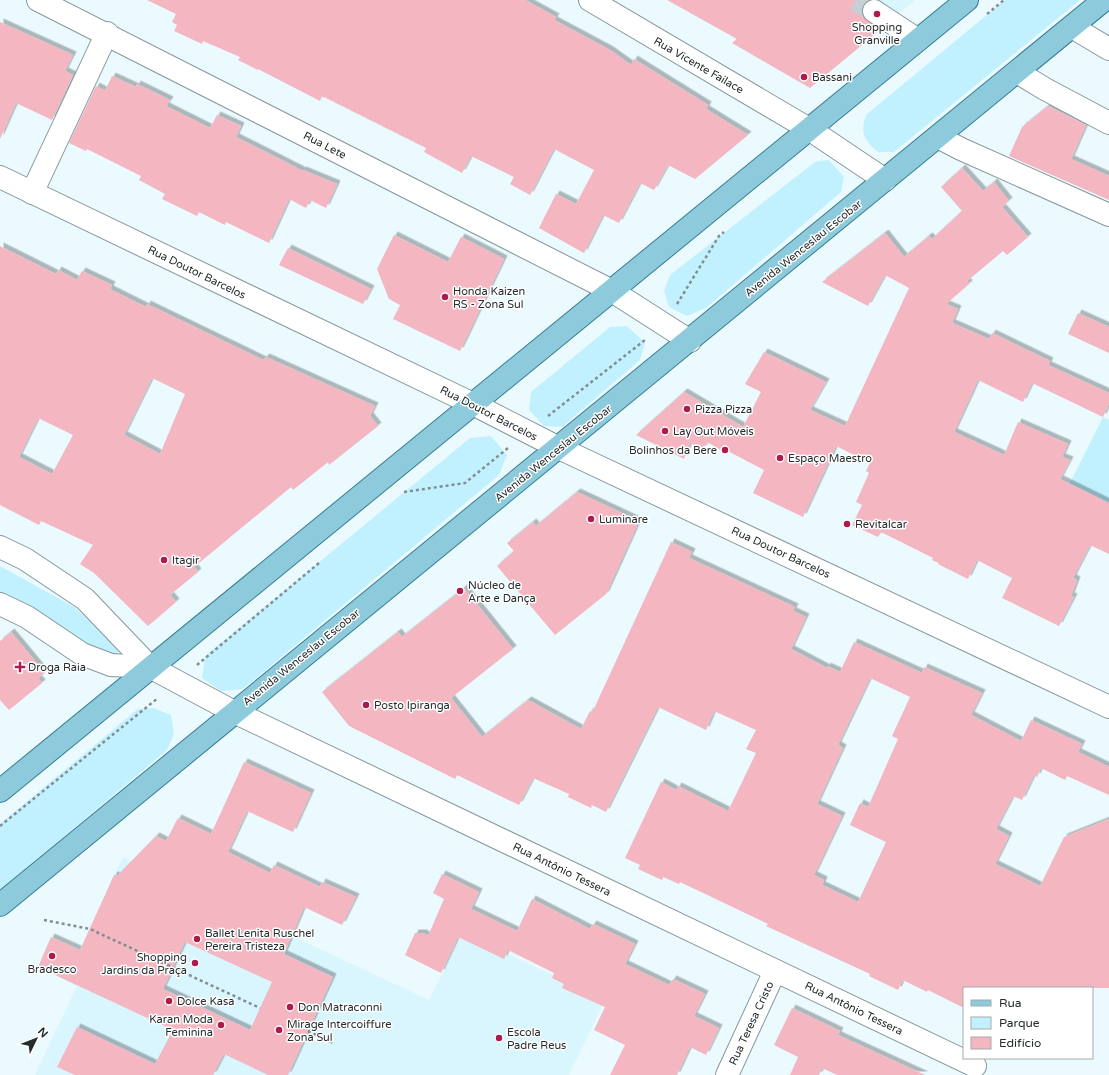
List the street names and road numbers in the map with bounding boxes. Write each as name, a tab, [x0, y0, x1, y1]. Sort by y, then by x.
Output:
street label: Rua Vicente Failace	[652, 34, 746, 96]
street label: Rua Lete	[301, 129, 348, 162]
street label: Avenida Wenceslau Escobar	[742, 197, 865, 300]
street label: Rua Doutor Barcelos	[146, 243, 248, 302]
street label: Rua Doutor Barcelos	[438, 383, 540, 444]
street label: Avenida Wenceslau Escobar	[492, 402, 615, 505]
street label: Rua Doutor Barcelos	[729, 524, 832, 581]
street label: Avenida Wenceslau Escobar	[240, 606, 363, 709]
street label: Rua Antônio Tessera	[511, 840, 613, 899]
street label: Rua Teresa Cristo	[726, 979, 777, 1067]
street label: Rua Antônio Tessera	[803, 979, 905, 1038]

